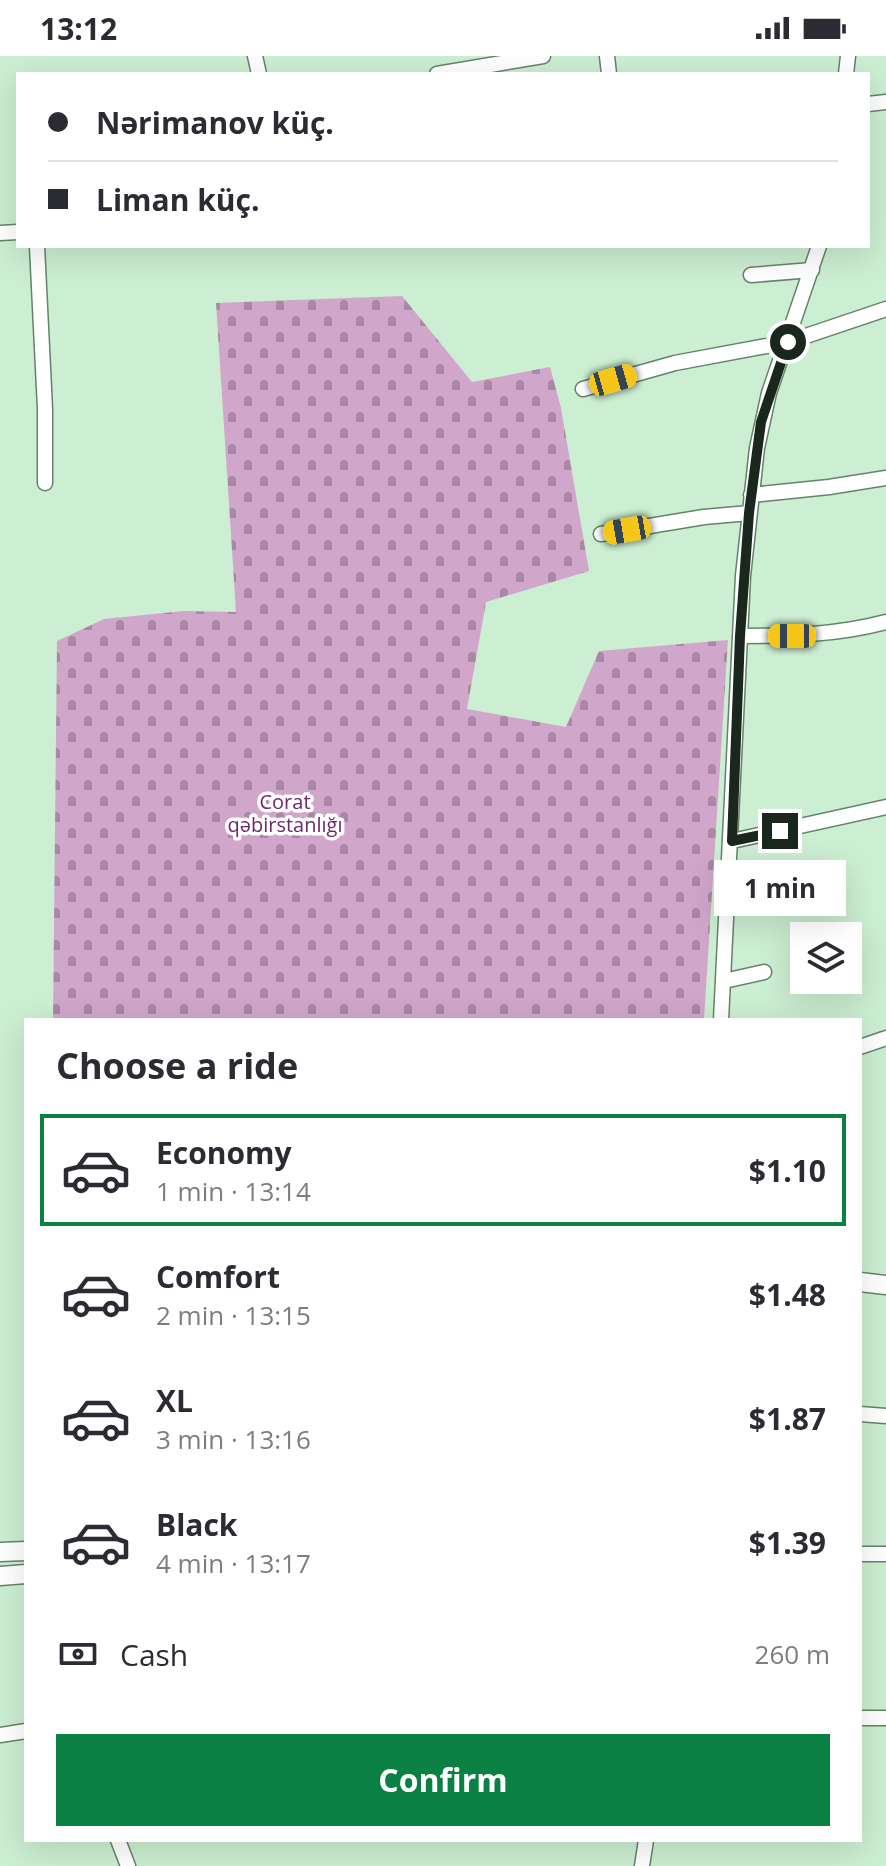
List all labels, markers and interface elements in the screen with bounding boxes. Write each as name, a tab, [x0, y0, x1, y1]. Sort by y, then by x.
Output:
text: 13:12	[40, 8, 117, 49]
text: Nərimanov küç.	[96, 102, 334, 143]
text: Liman küç.	[96, 179, 260, 220]
route start	[770, 324, 806, 360]
car	[587, 362, 639, 398]
car	[601, 514, 653, 546]
car	[768, 624, 816, 648]
park label: Corat qəbirstanlığı	[228, 788, 342, 838]
route end	[762, 813, 798, 849]
callout: 1 min	[714, 859, 846, 915]
text: 1 min	[744, 870, 816, 906]
map controls	[790, 922, 862, 994]
button: layers	[790, 922, 862, 994]
text: Choose a ride	[56, 1041, 298, 1090]
text: Economy	[156, 1132, 292, 1173]
icon: car	[60, 1134, 132, 1206]
text: $1.10	[749, 1150, 826, 1191]
text: 1 min · 13:14	[156, 1173, 311, 1209]
text: Comfort	[156, 1256, 280, 1297]
icon: car	[60, 1258, 132, 1330]
text: $1.48	[749, 1274, 826, 1315]
text: 2 min · 13:15	[156, 1297, 311, 1333]
text: XL	[156, 1380, 193, 1421]
icon: car	[60, 1382, 132, 1454]
text: $1.87	[749, 1398, 826, 1439]
text: 3 min · 13:16	[156, 1421, 311, 1457]
text: Black	[156, 1504, 237, 1545]
icon: car	[60, 1506, 132, 1578]
text: $1.39	[749, 1522, 826, 1563]
text: 4 min · 13:17	[156, 1545, 311, 1581]
icon: cash	[56, 1632, 100, 1676]
text: Cash	[120, 1634, 188, 1675]
text: 260 m	[755, 1636, 830, 1672]
button: Confirm	[56, 1734, 830, 1826]

